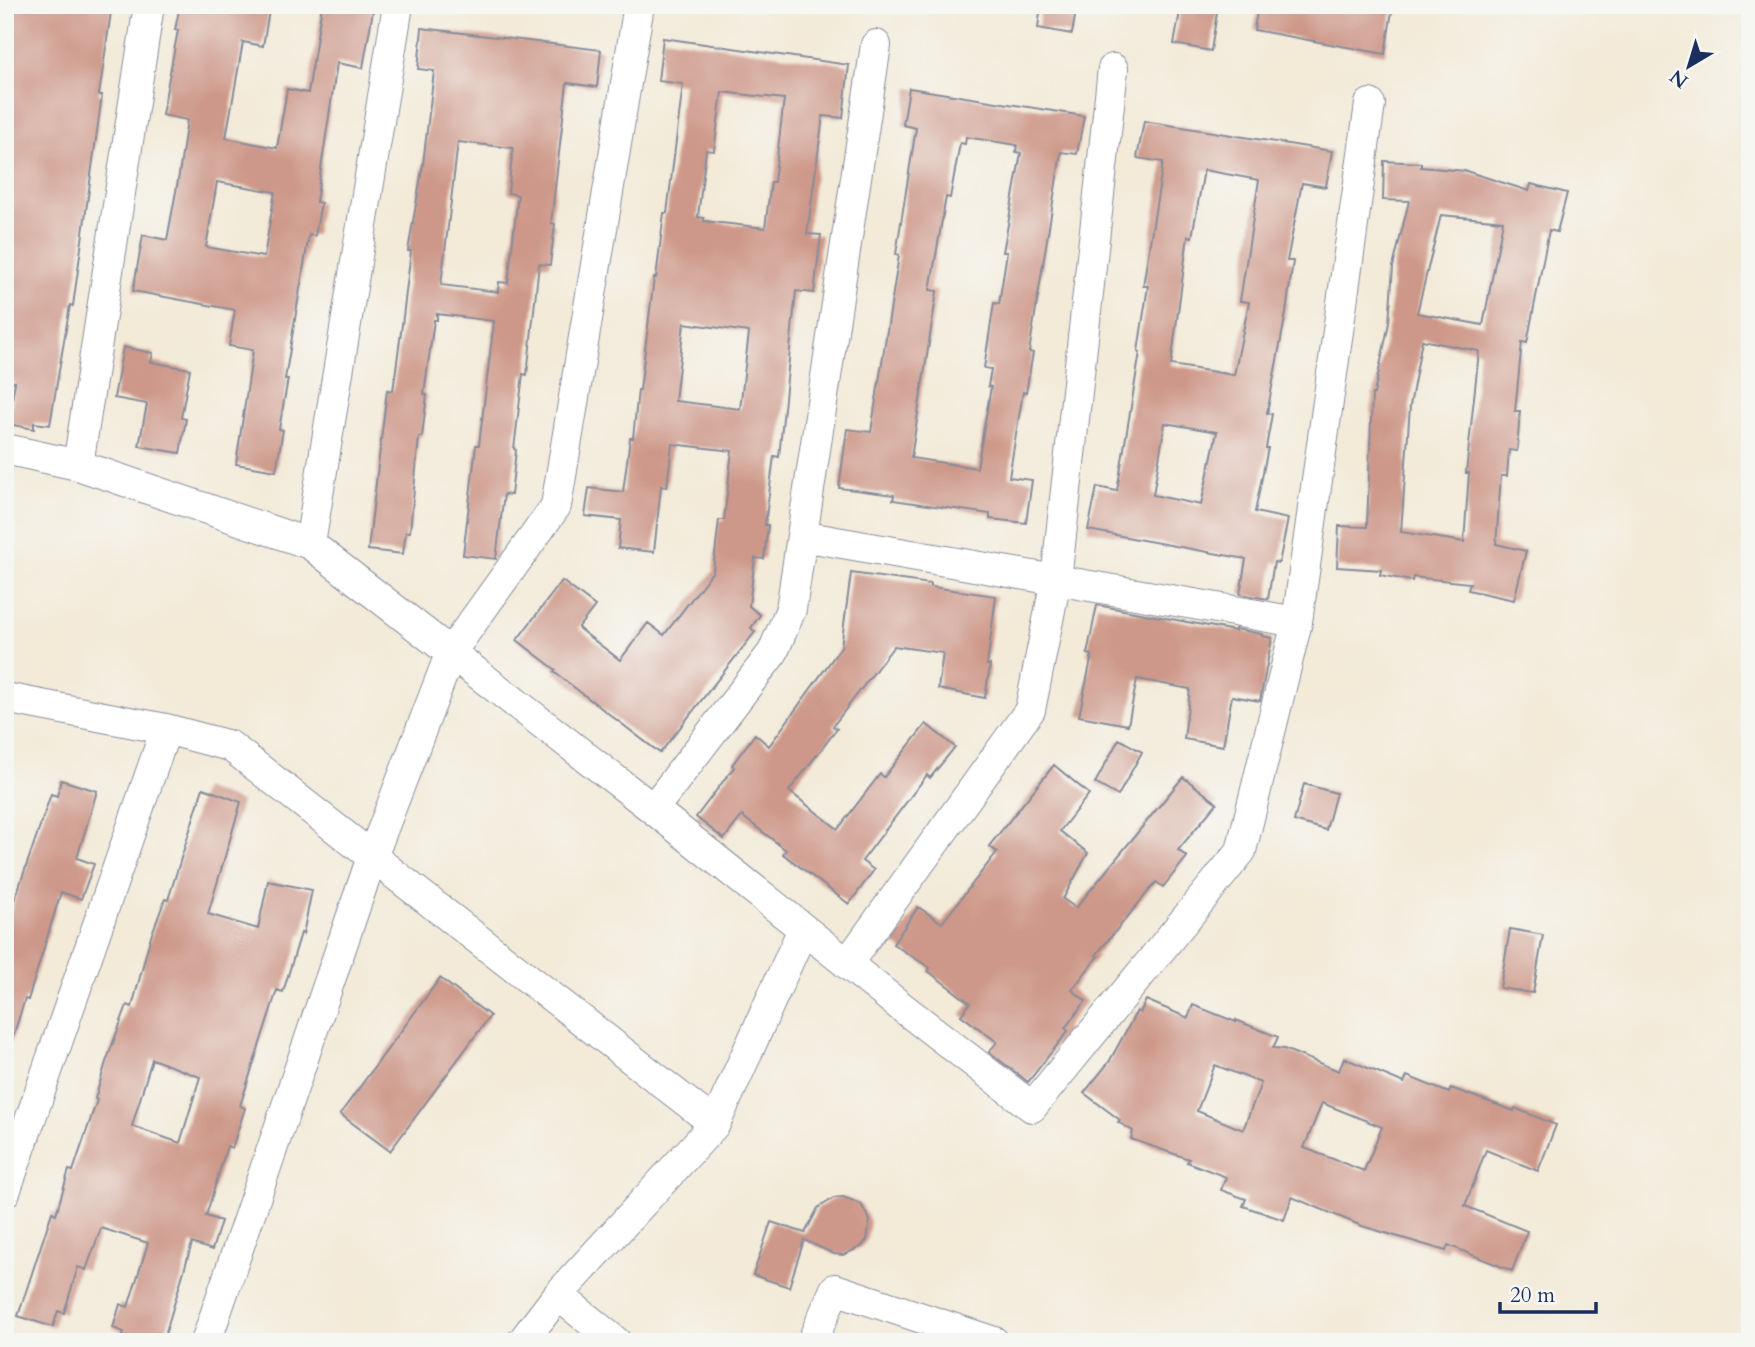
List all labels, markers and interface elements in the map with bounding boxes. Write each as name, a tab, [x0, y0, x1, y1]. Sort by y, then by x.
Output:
north arrow	[1654, 32, 1724, 102]
text: N	[1664, 63, 1694, 94]
scale bar	[1500, 1270, 1596, 1314]
text: 20 m	[1510, 1281, 1555, 1310]

